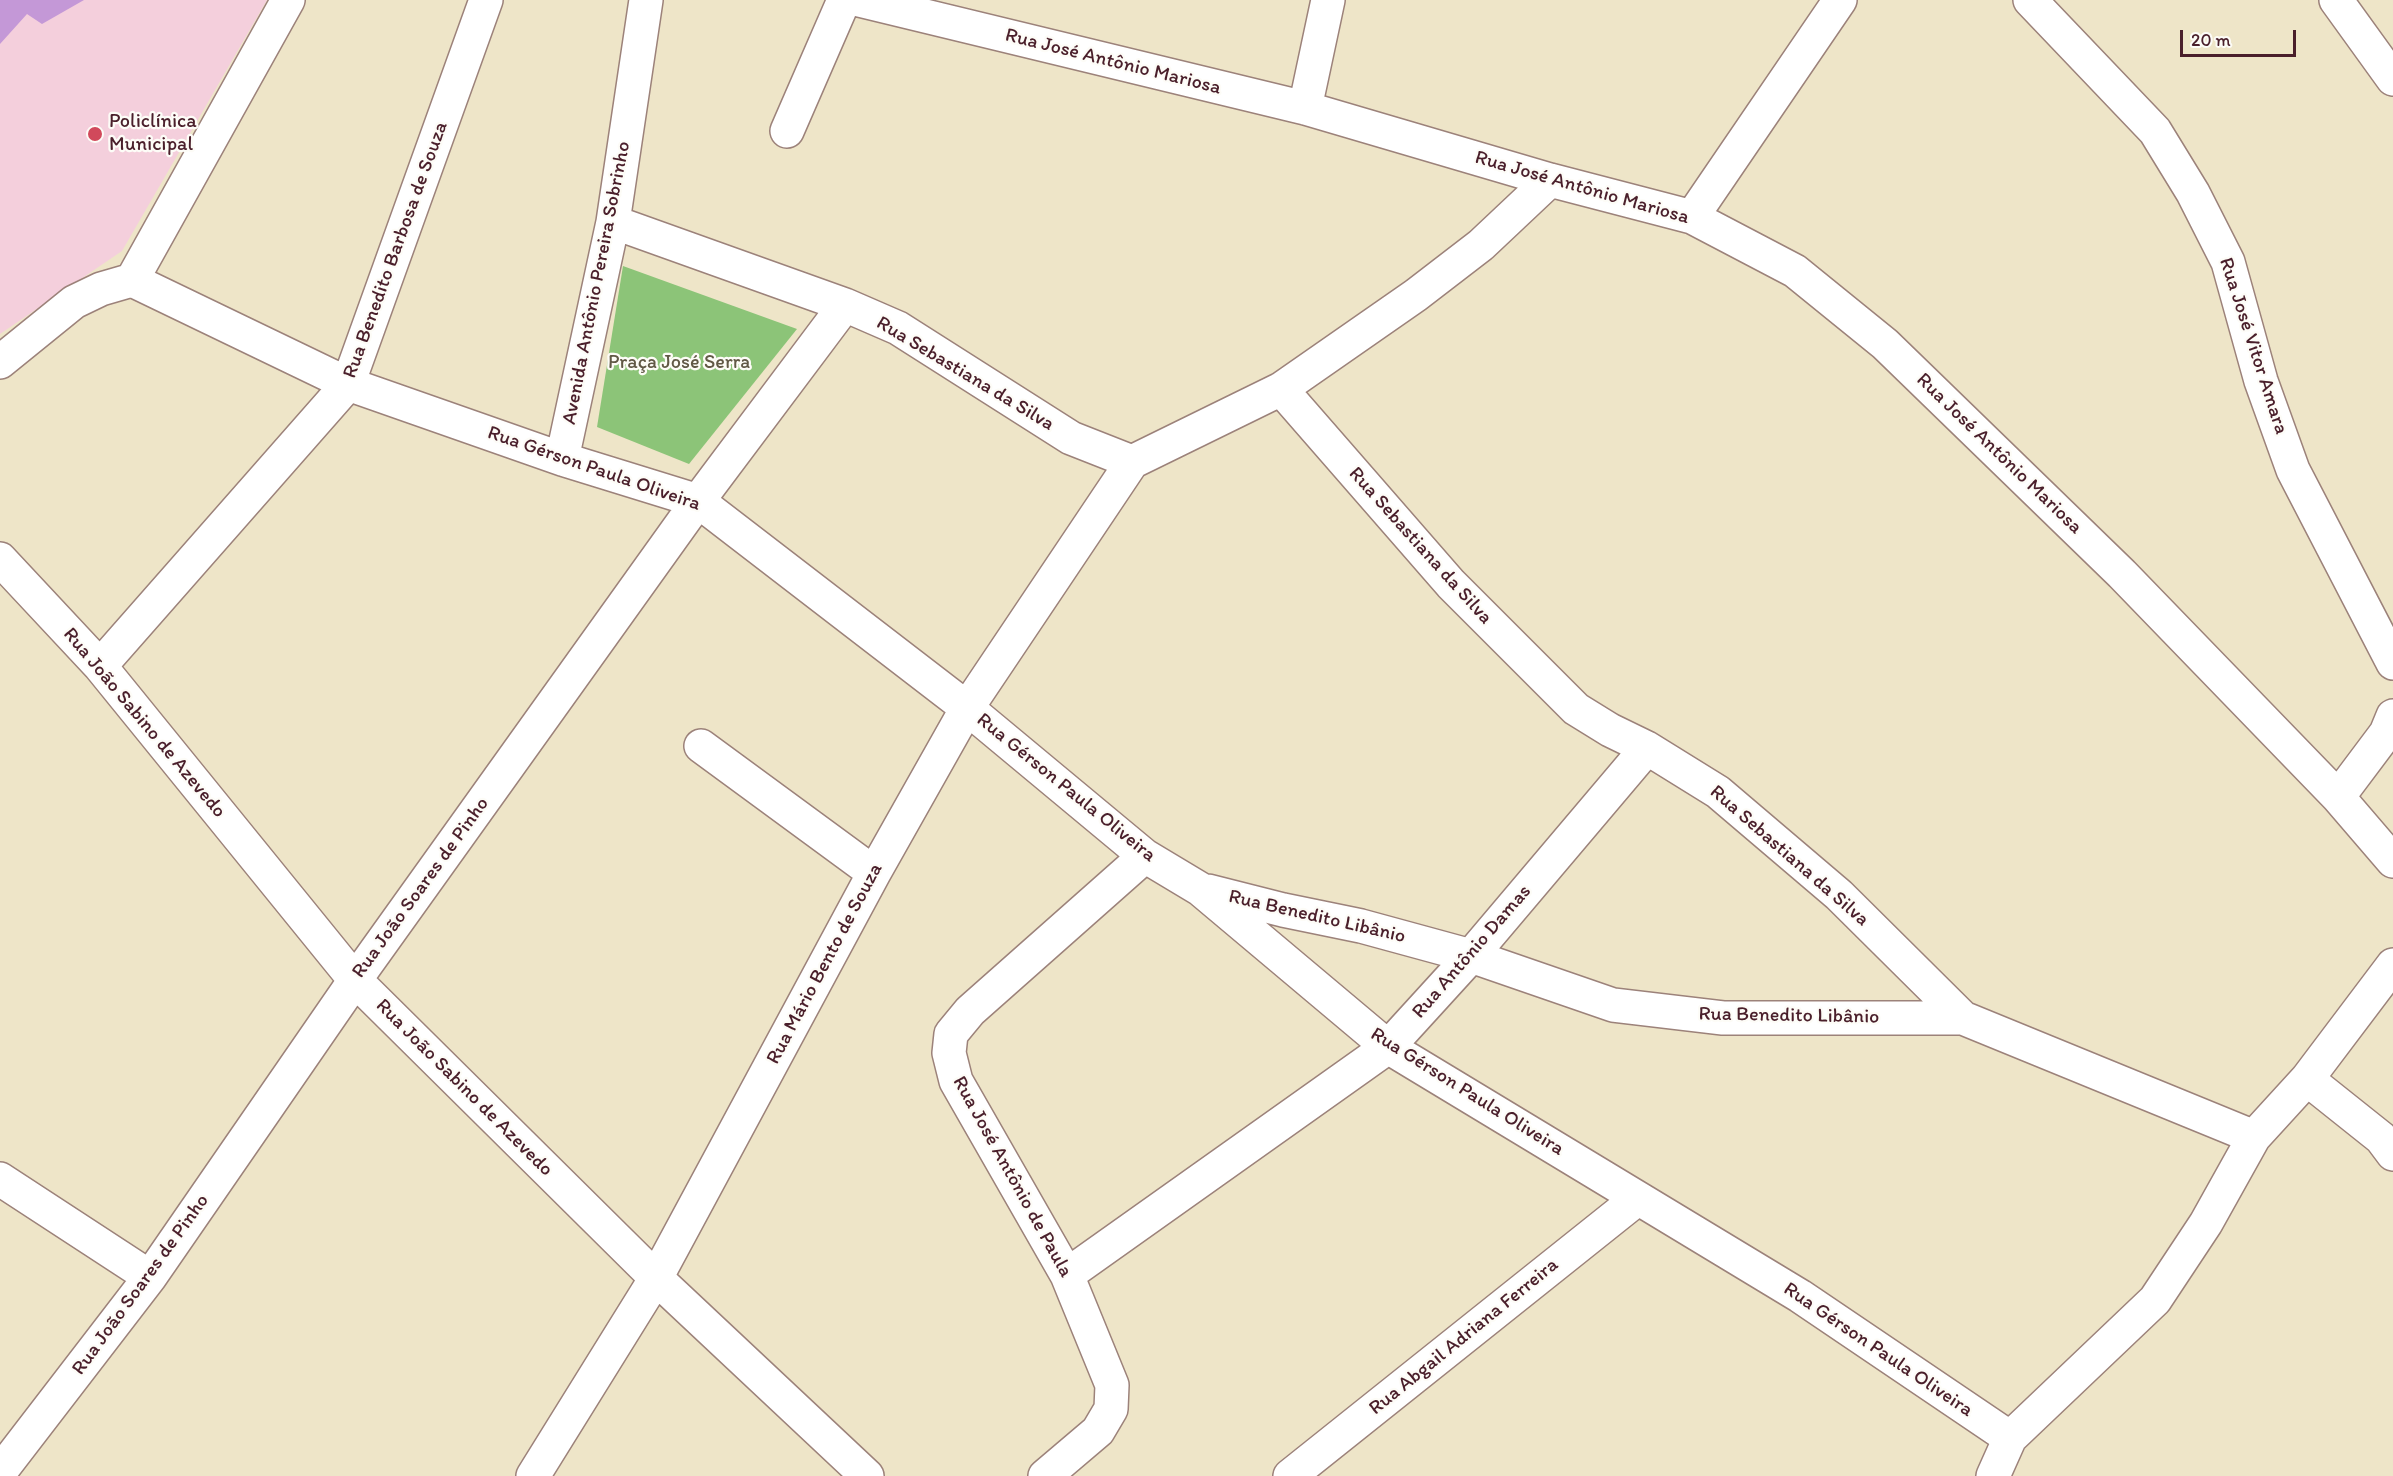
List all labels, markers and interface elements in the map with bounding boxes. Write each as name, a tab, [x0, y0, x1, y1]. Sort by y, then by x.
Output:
scale bar	[2183, 18, 2298, 56]
street label: Rua José Antônio Mariosa	[1003, 24, 1223, 100]
text: 20 m	[2191, 29, 2231, 51]
place label: Policlínica Municipal	[109, 110, 197, 157]
street label: Rua Benedito Barbosa de Souza	[338, 118, 454, 382]
marker: Policlínica Municipal	[86, 125, 104, 143]
street label: Avenida Antônio Pereira Sobrinho	[558, 139, 636, 427]
street label: Rua José Antônio Mariosa	[1472, 146, 1692, 230]
street label: Rua José Vitor Amara	[2213, 255, 2293, 437]
street label: Rua Sebastiana da Silva	[872, 311, 1058, 437]
park label: Praça José Serra	[608, 351, 750, 375]
street label: Rua José Antônio Mariosa	[1911, 368, 2087, 540]
street label: Rua Gérson Paula Oliveira	[484, 421, 704, 517]
street label: Rua Sebastiana da Silva	[1343, 462, 1497, 630]
street label: Rua João Sabino de Azevedo	[57, 623, 231, 823]
street label: Rua Gérson Paula Oliveira	[971, 708, 1161, 868]
street label: Rua Sebastiana da Silva	[1704, 780, 1874, 932]
street label: Rua João Soares de Pinho	[347, 793, 495, 983]
street label: Rua Mário Bento de Souza	[762, 859, 888, 1069]
street label: Rua Antônio Damas	[1407, 880, 1537, 1024]
street label: Rua Benedito Libânio	[1226, 885, 1408, 949]
street label: Rua João Sabino de Azevedo	[370, 994, 558, 1182]
street label: Rua Benedito Libânio	[1698, 1002, 1880, 1030]
street label: Rua Gérson Paula Oliveira	[1366, 1023, 1568, 1161]
street label: Rua José Antônio de Paula	[947, 1072, 1077, 1282]
street label: Rua João Soares de Pinho	[67, 1190, 215, 1380]
street label: Rua Abgail Adriana Ferreira	[1364, 1253, 1564, 1421]
street label: Rua Gérson Paula Oliveira	[1778, 1277, 1978, 1423]

